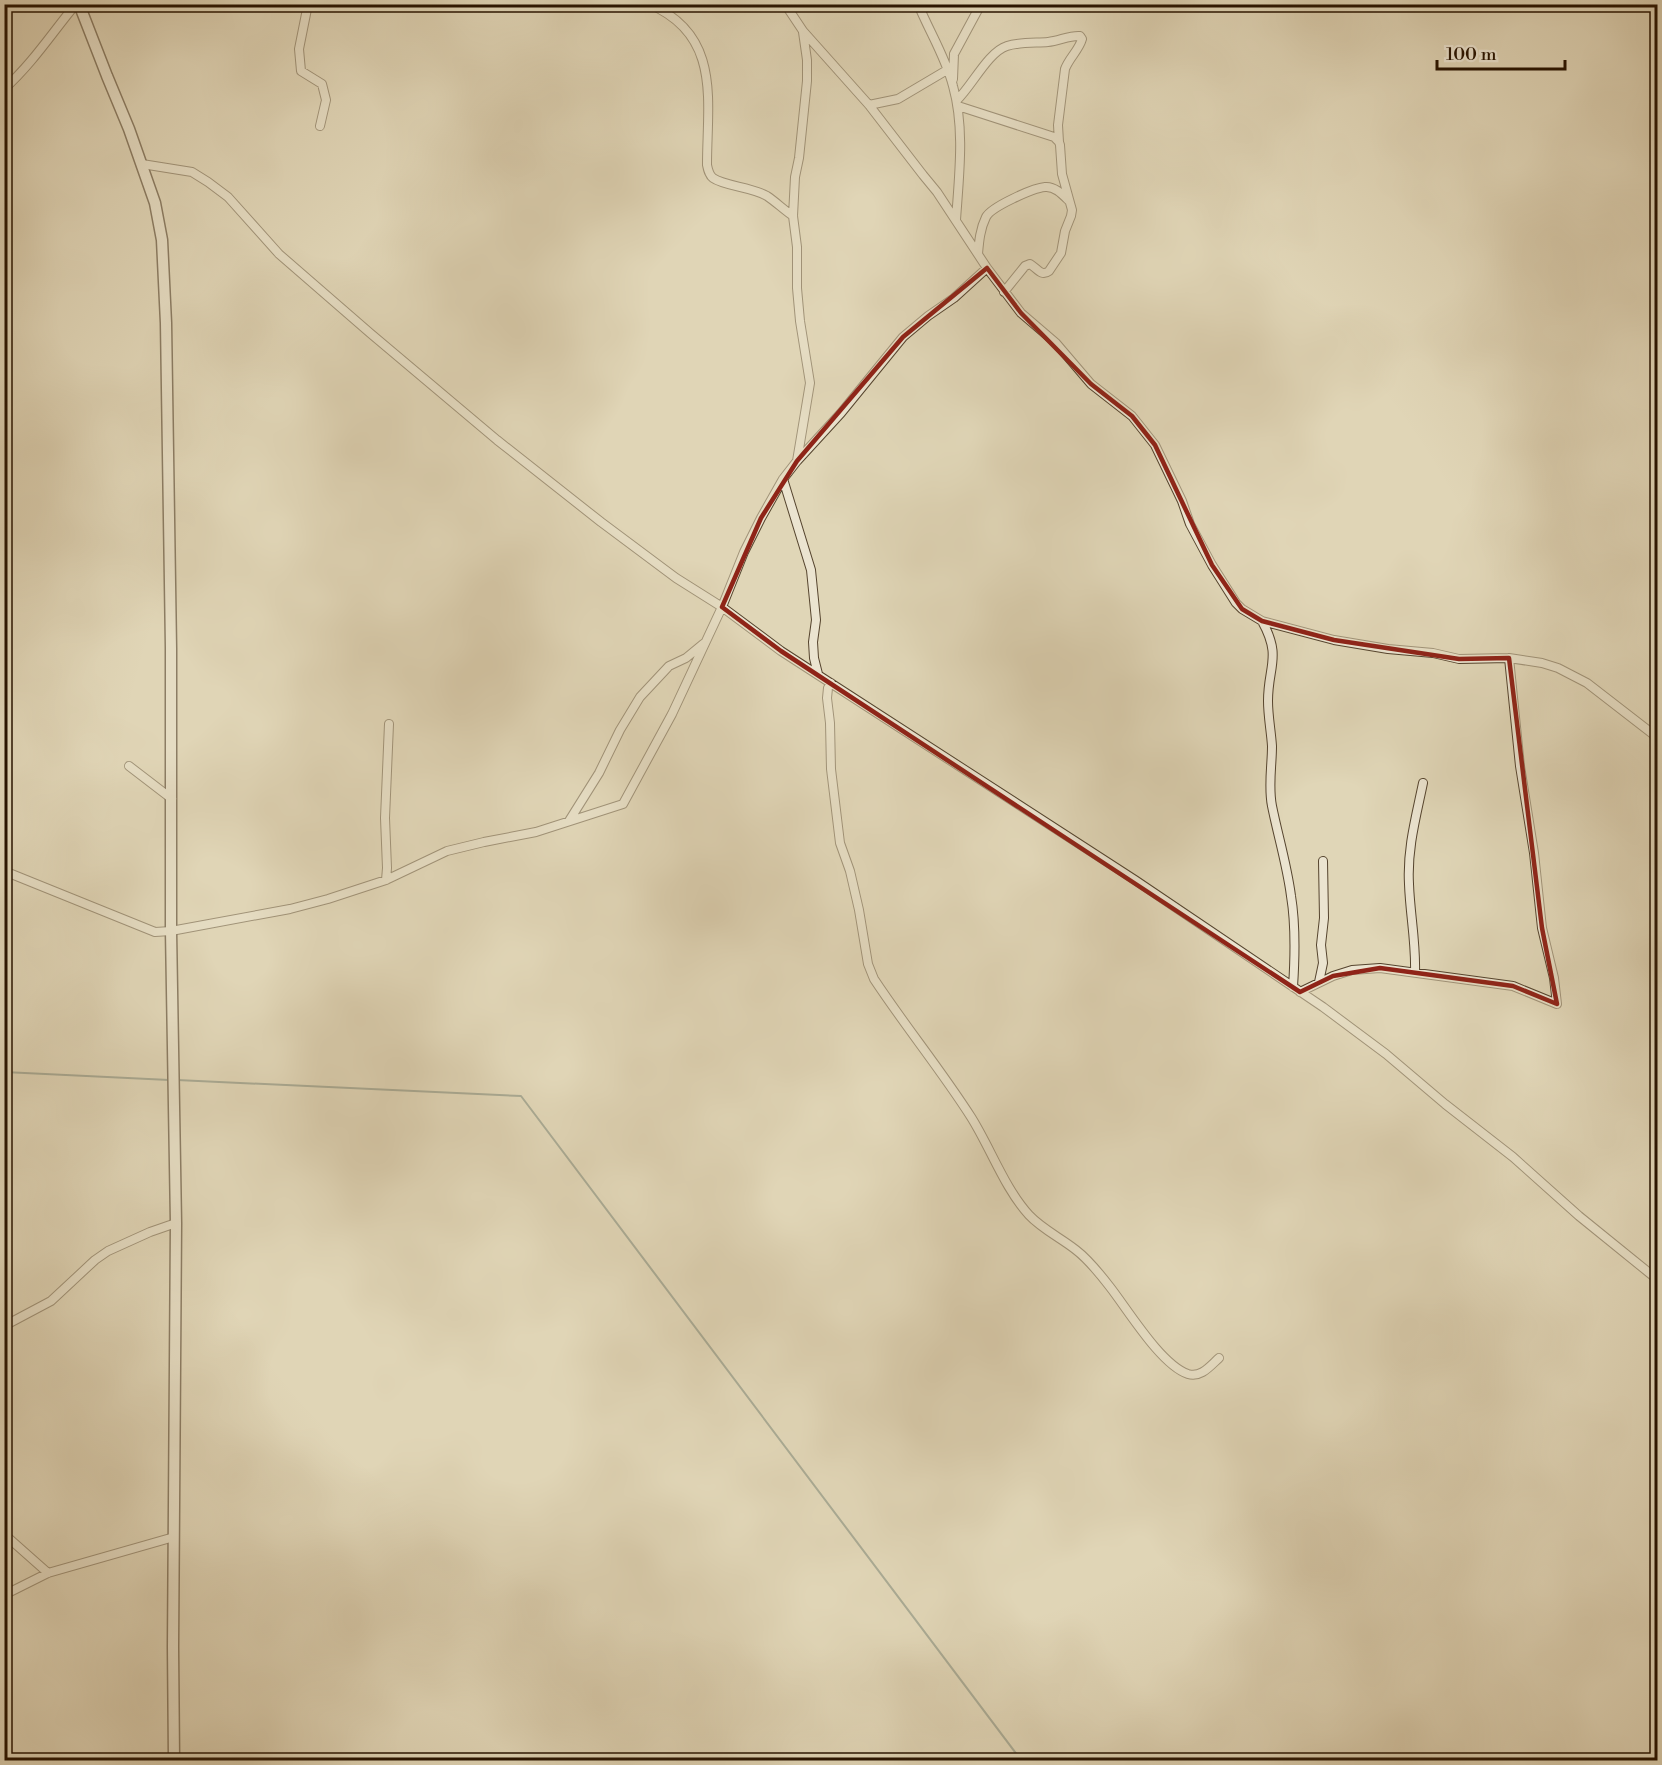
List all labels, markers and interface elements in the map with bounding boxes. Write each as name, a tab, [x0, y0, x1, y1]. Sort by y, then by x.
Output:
scale bar	[1437, 33, 1564, 71]
text: 100 m	[1446, 43, 1497, 66]

